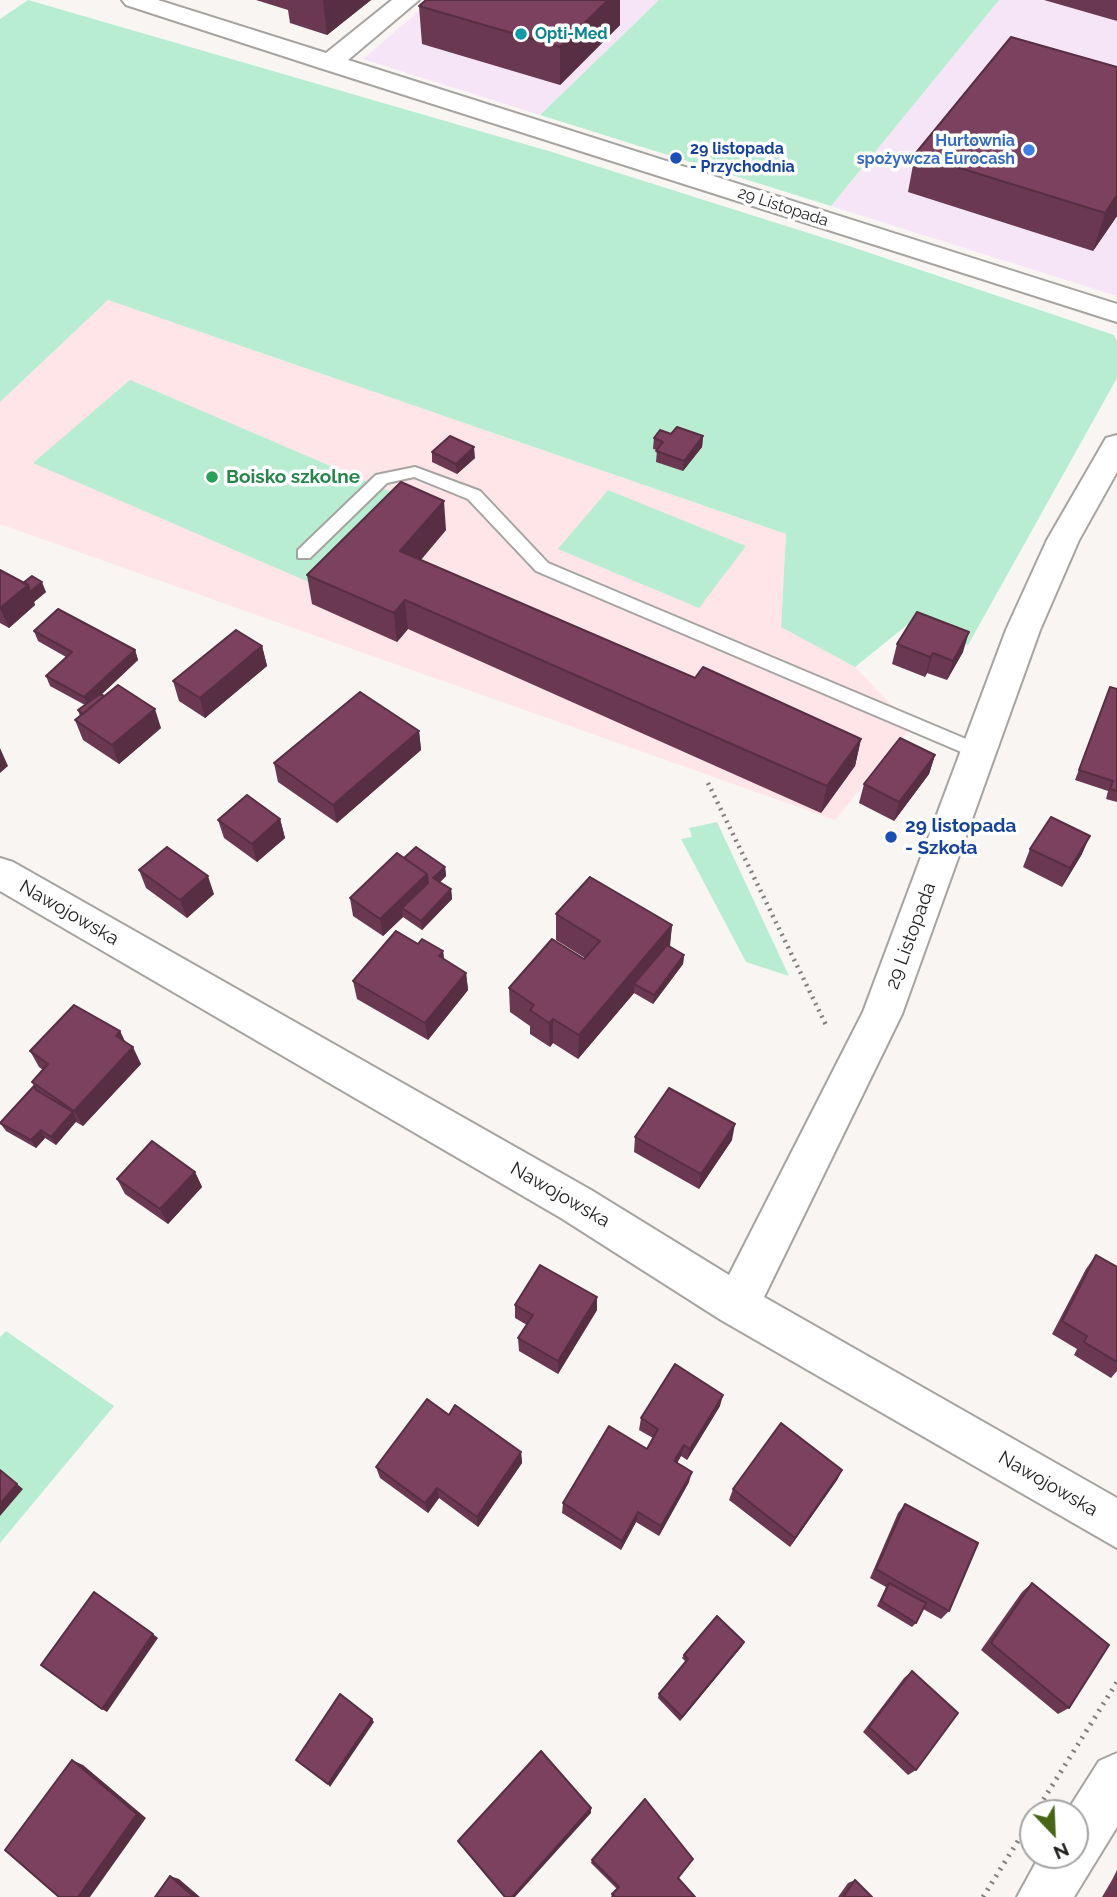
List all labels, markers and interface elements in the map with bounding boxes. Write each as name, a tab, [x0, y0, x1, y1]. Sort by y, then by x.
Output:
place label: Opti-Med	[535, 24, 608, 44]
marker: Opti-Med	[513, 26, 529, 42]
place label: Hurtownia spożywcza Eurocash	[857, 131, 1015, 169]
place label: 29 listopada - Przychodnia	[690, 139, 795, 177]
marker: Hurtownia spożywcza Eurocash	[1021, 142, 1037, 158]
marker: 29 listopada - Przychodnia	[668, 150, 684, 166]
street label: 29 Listopada	[735, 183, 831, 231]
place label: Boisko szkolne	[226, 466, 360, 488]
marker: Boisko szkolne	[204, 469, 220, 485]
place label: 29 listopada - Szkoła	[905, 815, 1016, 859]
marker: 29 listopada - Szkoła	[883, 829, 899, 845]
street label: Nawojowska	[15, 875, 123, 951]
street label: 29 Listopada	[881, 879, 941, 993]
street label: Nawojowska	[506, 1157, 614, 1233]
street label: Nawojowska	[994, 1446, 1102, 1522]
north arrow	[1019, 1799, 1089, 1869]
text: N	[1050, 1839, 1072, 1864]

